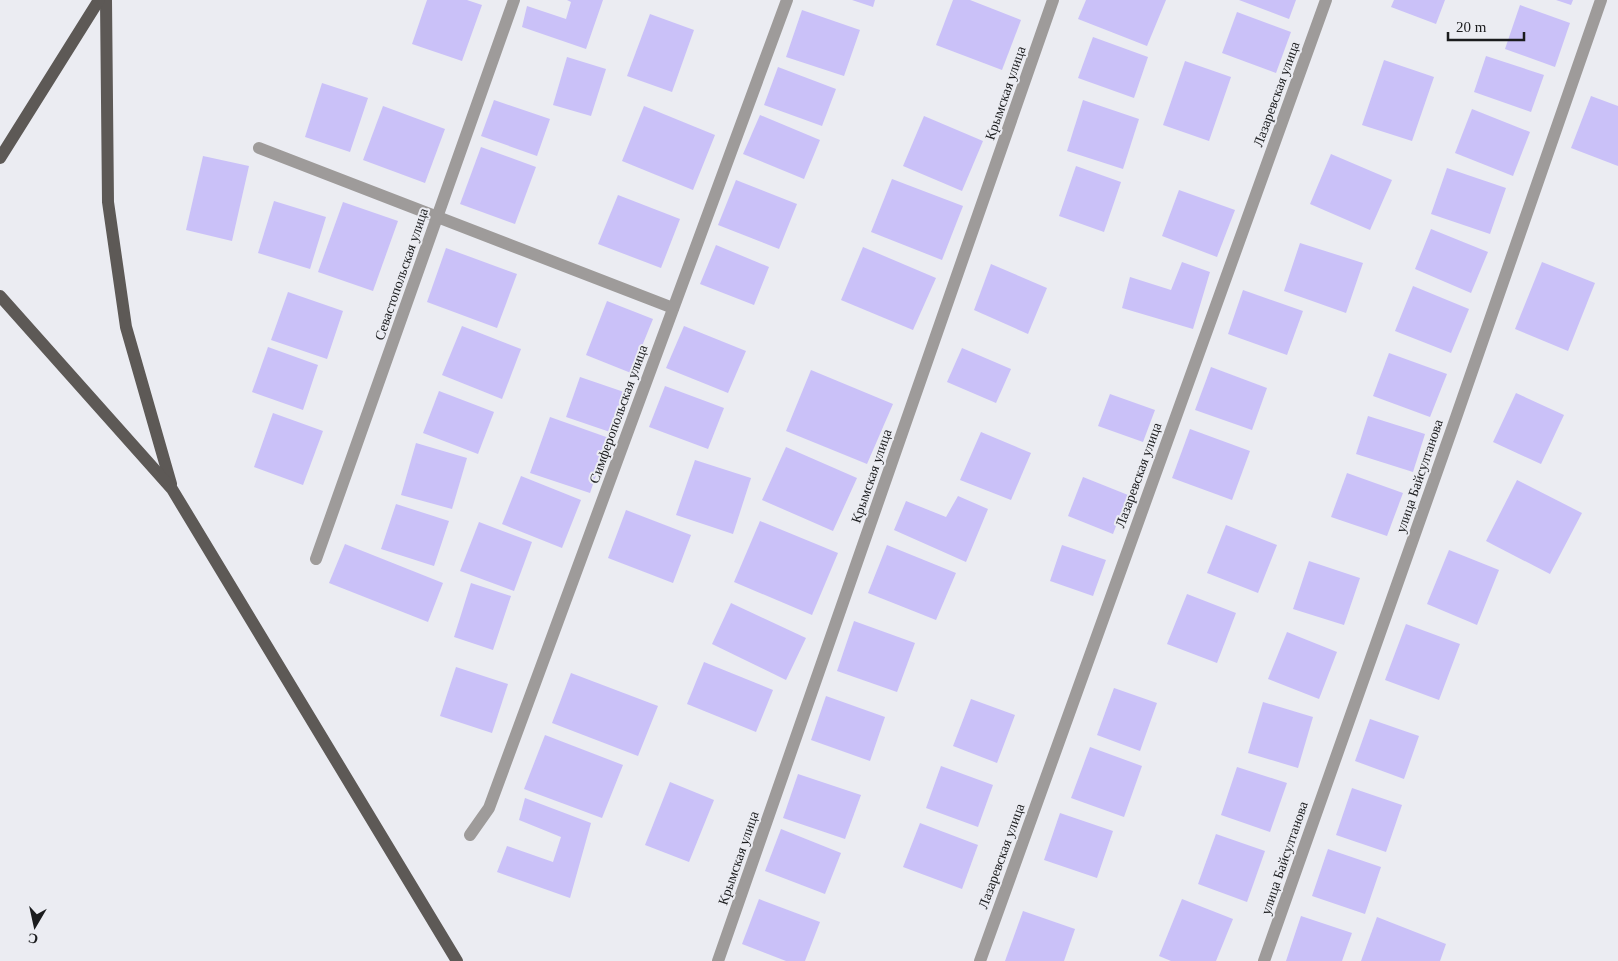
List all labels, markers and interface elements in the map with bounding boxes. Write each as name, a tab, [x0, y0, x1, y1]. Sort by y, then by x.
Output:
scale bar	[1448, 10, 1524, 42]
text: 20 m	[1456, 19, 1487, 35]
street label: Лазаревская улица	[1250, 39, 1303, 149]
street label: Крымская улица	[982, 44, 1029, 142]
street label: Севастопольская улица	[372, 205, 431, 342]
street label: Симферопольская улица	[586, 342, 651, 485]
street label: улица Байсултанова	[1393, 417, 1446, 535]
street label: Лазаревская улица	[1112, 420, 1165, 530]
street label: Крымская улица	[848, 427, 895, 525]
street label: улица Байсултанова	[1258, 799, 1311, 917]
street label: Лазаревская улица	[975, 801, 1028, 911]
street label: Крымская улица	[715, 809, 762, 907]
north arrow	[10, 901, 60, 951]
text: С	[27, 930, 39, 947]

